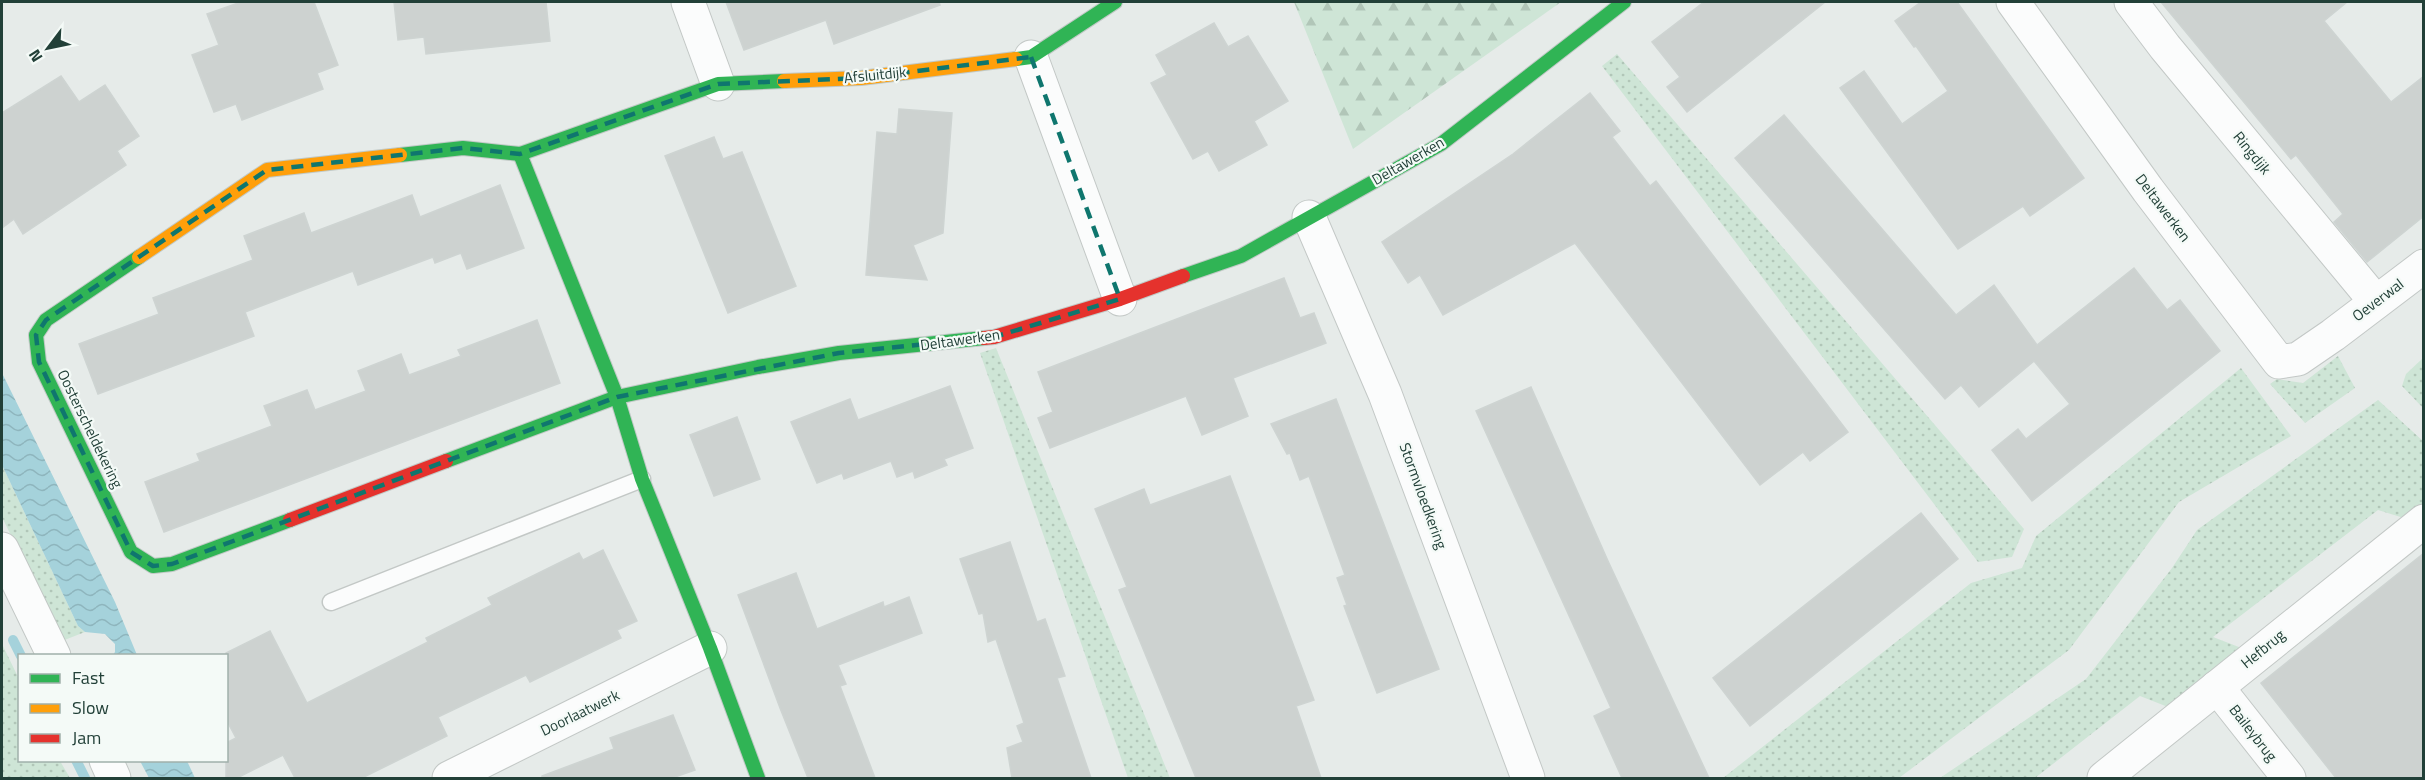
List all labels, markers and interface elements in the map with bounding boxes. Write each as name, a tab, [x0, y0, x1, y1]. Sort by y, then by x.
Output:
north arrow	[18, 18, 78, 78]
text: N	[22, 45, 48, 67]
street label: Afsluitdijk	[843, 60, 907, 89]
street label: Ringdijk	[2228, 126, 2277, 179]
street label: Deltawerken	[1367, 131, 1448, 191]
street label: Deltawerken	[2130, 169, 2197, 247]
street label: Oeverwal	[2347, 272, 2408, 327]
street label: Deltawerken	[919, 323, 1001, 356]
street label: Oosterscheldekering	[52, 365, 129, 492]
street label: Stormvloedkering	[1394, 439, 1453, 553]
street label: Hefbrug	[2235, 623, 2290, 674]
legend	[18, 654, 228, 762]
text: Fast	[72, 664, 105, 691]
street label: Doorlaatwerk	[536, 683, 623, 742]
text: Slow	[72, 694, 109, 721]
street label: Baileybrug	[2224, 699, 2283, 766]
text: Jam	[72, 724, 101, 751]

